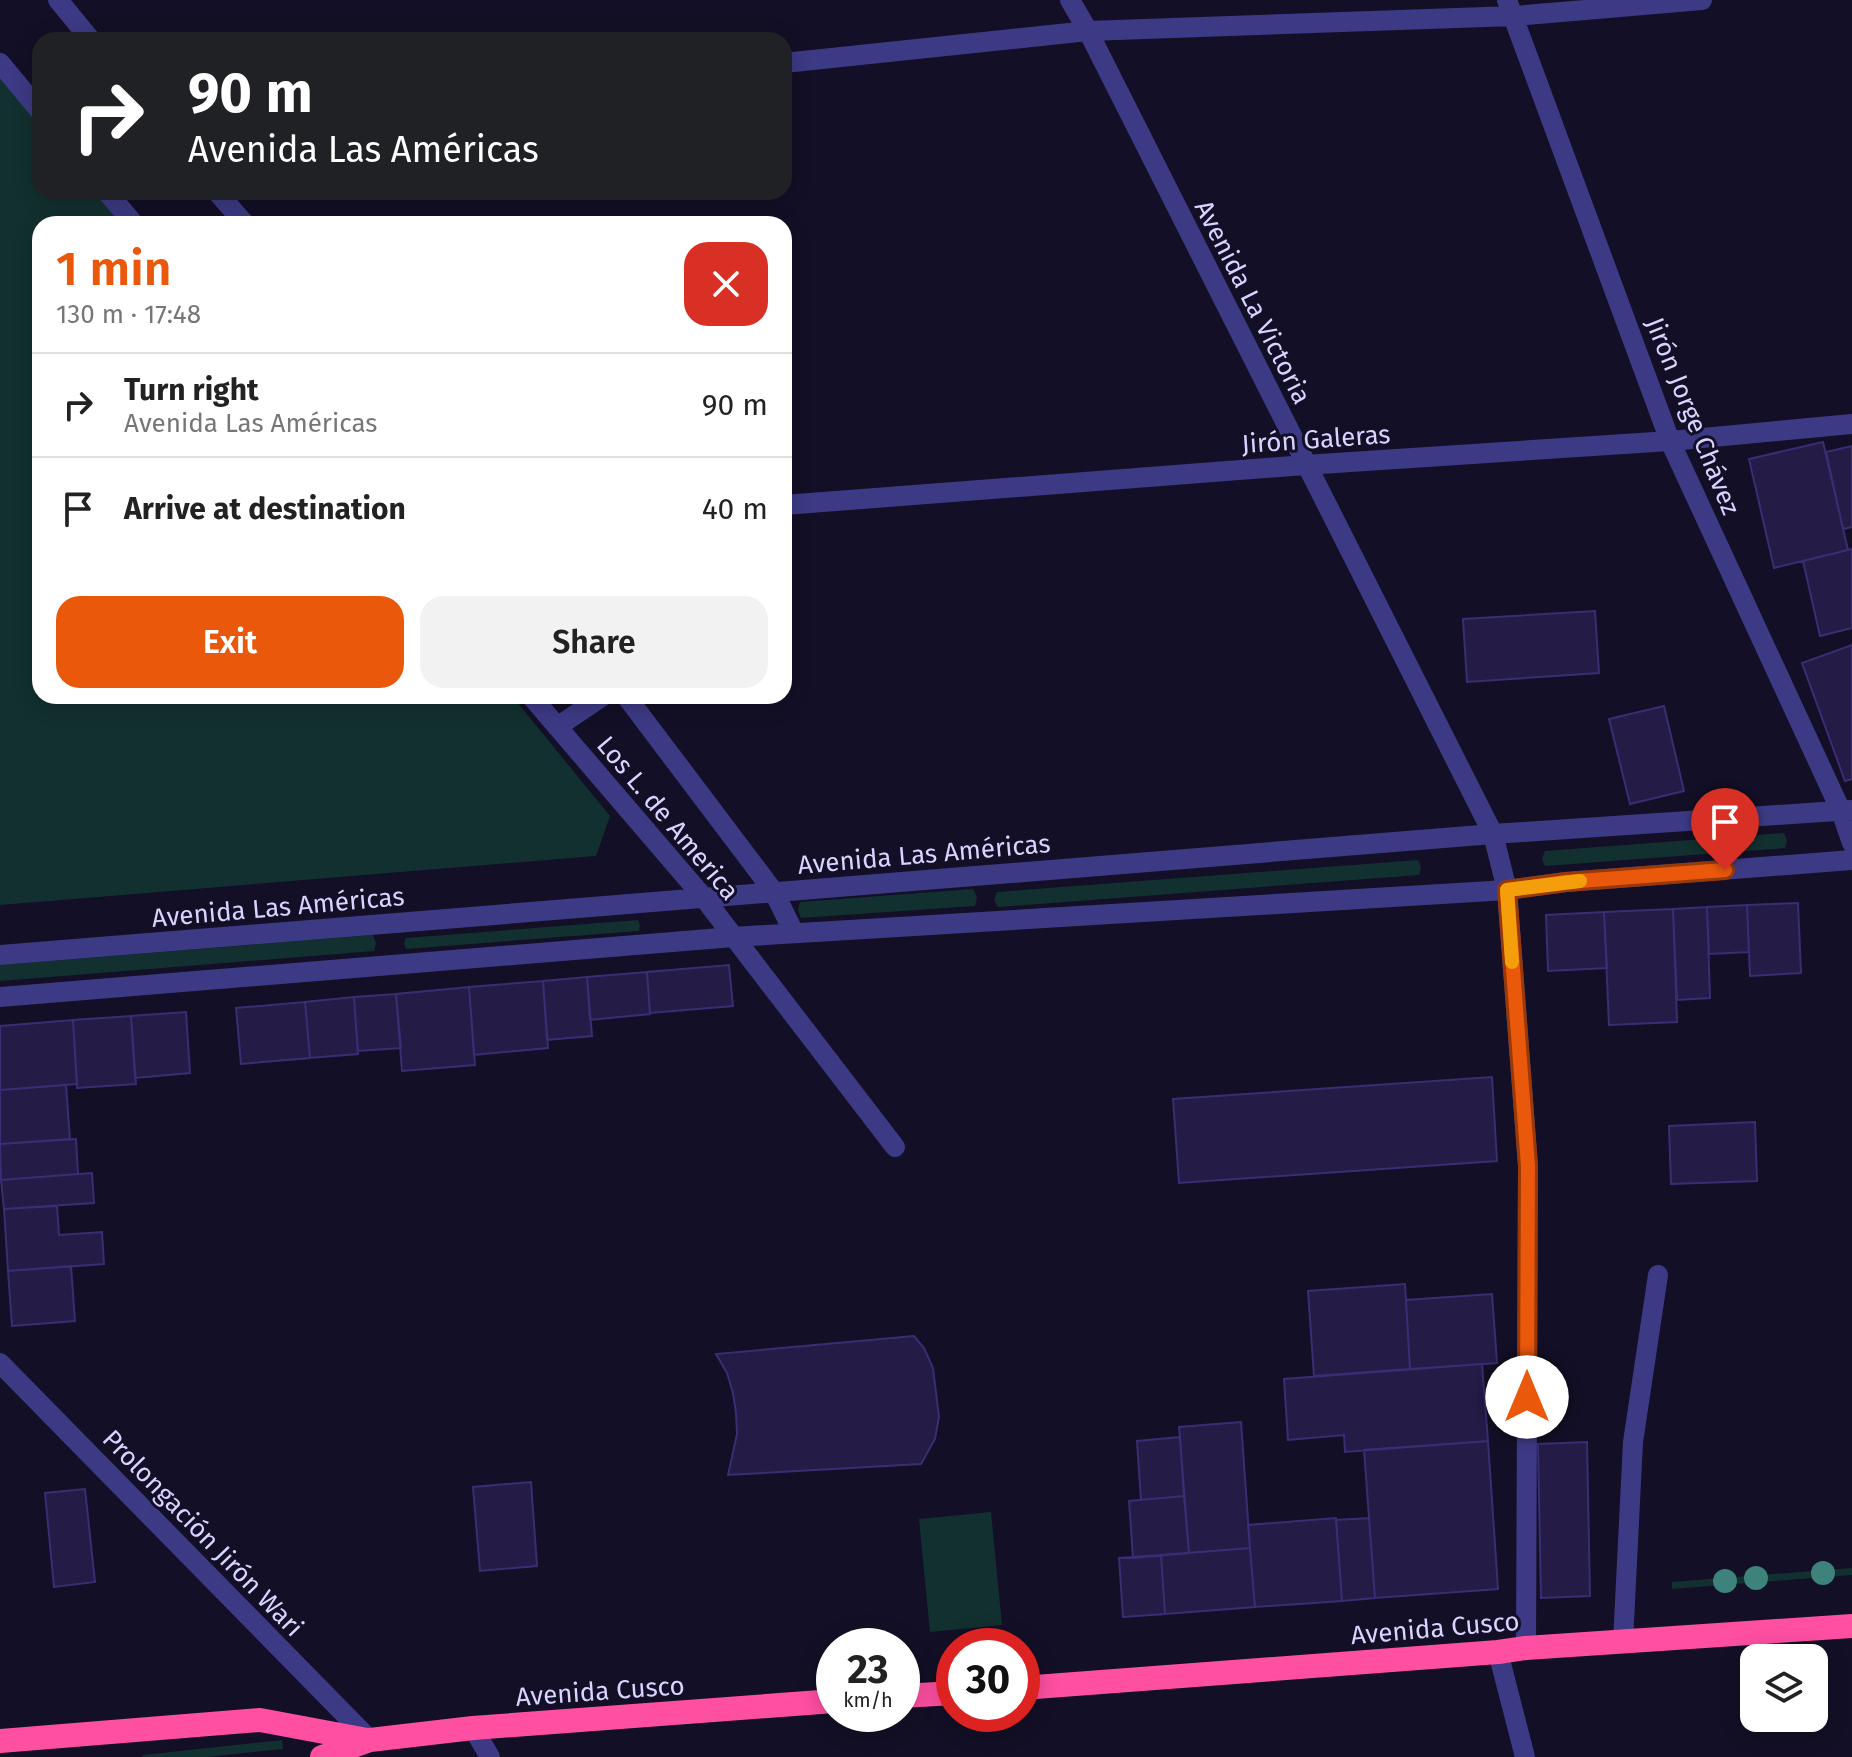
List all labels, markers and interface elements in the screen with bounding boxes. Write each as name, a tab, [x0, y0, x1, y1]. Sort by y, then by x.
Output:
text: 90 m	[188, 60, 313, 127]
icon: right	[56, 64, 160, 168]
text: Avenida Las Américas	[188, 128, 539, 172]
street label: Avenida La Victoria	[1188, 195, 1317, 409]
text: 1 min	[56, 240, 172, 298]
button: close	[684, 242, 768, 326]
text: 130 m · 17:48	[56, 299, 201, 330]
street label: Jirón Jorge Chávez	[1639, 313, 1746, 519]
text: Turn right	[124, 372, 259, 408]
icon: right	[56, 383, 100, 427]
text: 90 m	[702, 387, 768, 423]
text: Avenida Las Américas	[124, 408, 377, 439]
street label: Jirón Galeras	[1241, 419, 1391, 460]
icon: arrive	[56, 487, 100, 531]
text: Arrive at destination	[124, 491, 406, 527]
text: 40 m	[702, 491, 768, 527]
button: Exit	[56, 596, 404, 688]
button: Share	[420, 596, 768, 688]
street label: Los L. de America	[590, 730, 745, 907]
pin	[1691, 788, 1759, 870]
icon: arrive	[1703, 800, 1747, 844]
street label: Avenida Las Américas	[796, 828, 1052, 881]
street label: Avenida Las Américas	[150, 881, 406, 934]
position arrow	[1485, 1355, 1569, 1439]
street label: Prolongación Jirón Wari	[96, 1424, 309, 1643]
street label: Avenida Cusco	[1349, 1606, 1521, 1651]
speed limit sign: 30	[936, 1628, 1040, 1732]
map controls	[1740, 1644, 1828, 1732]
button: layers	[1740, 1644, 1828, 1732]
text: 23	[847, 1646, 889, 1694]
street label: Avenida Cusco	[514, 1670, 686, 1713]
text: km/h	[843, 1688, 893, 1712]

